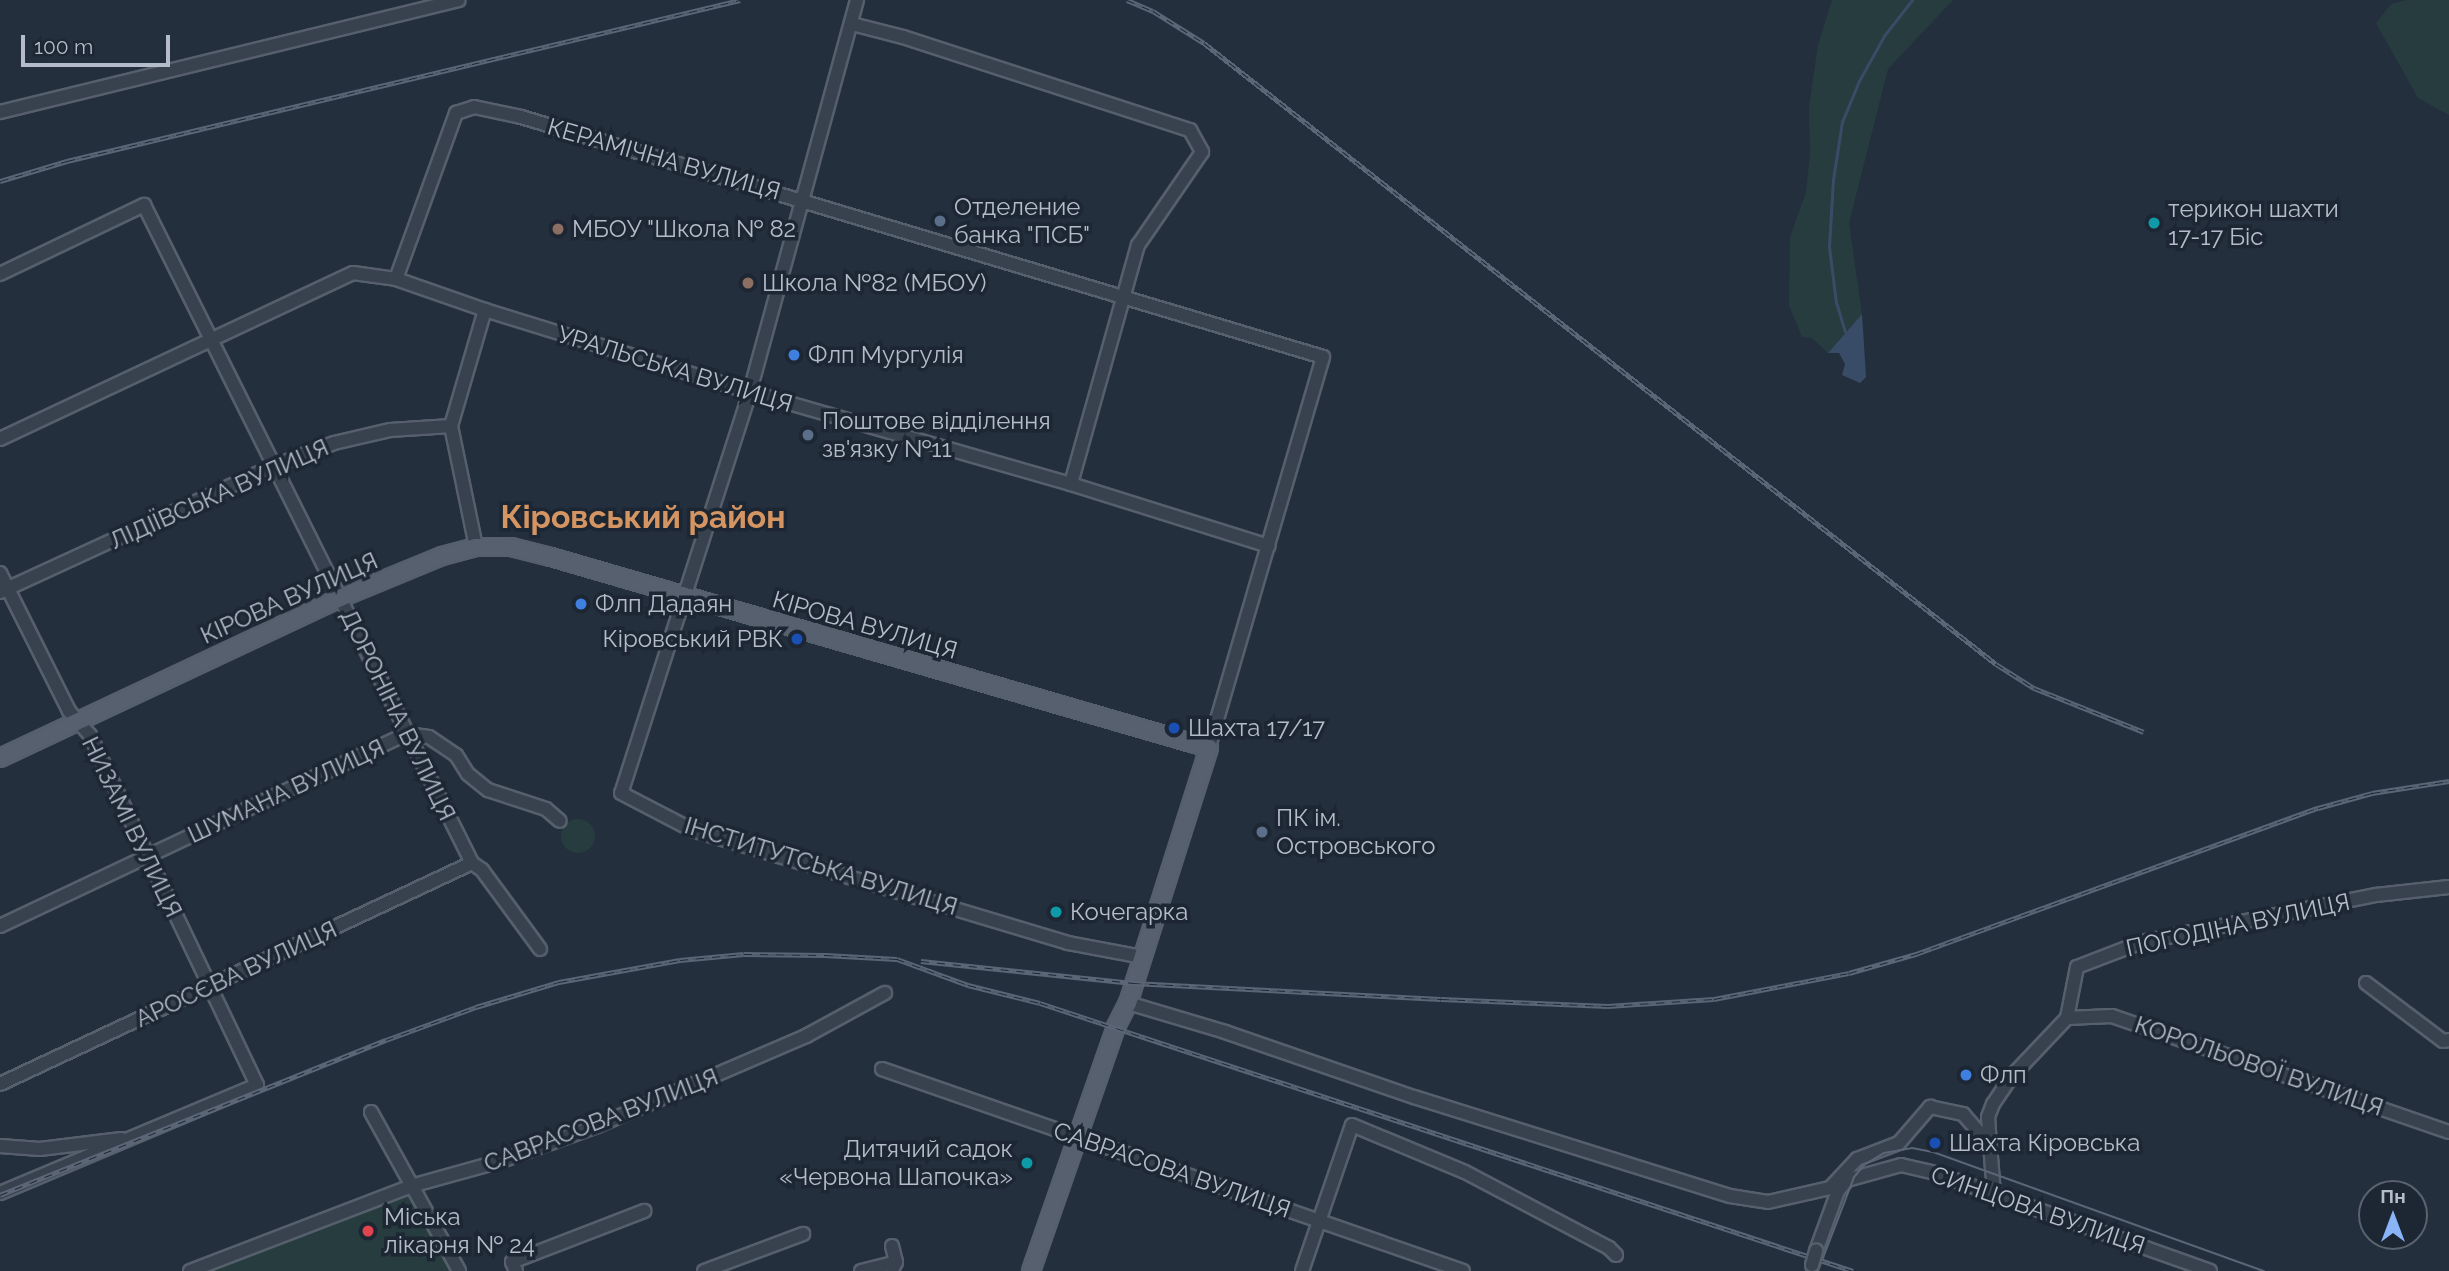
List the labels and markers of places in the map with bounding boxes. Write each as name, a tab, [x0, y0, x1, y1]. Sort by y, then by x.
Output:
place label: Отделение банка "ПСБ"	[954, 193, 1091, 249]
place label: терикон шахти 17-17 Біс	[2168, 195, 2339, 251]
marker: Отделение банка "ПСБ"	[932, 213, 948, 229]
place label: МБОУ "Школа № 82	[572, 215, 797, 243]
marker: терикон шахти 17-17 Біс	[2146, 215, 2162, 231]
marker: МБОУ "Школа № 82	[550, 221, 566, 237]
place label: Школа №82 (МБОУ)	[762, 269, 986, 297]
marker: Школа №82 (МБОУ)	[740, 275, 756, 291]
place label: Флп Мургулія	[808, 341, 964, 369]
marker: Флп Мургулія	[786, 347, 802, 363]
place label: Поштове відділення зв'язку №11	[822, 407, 1051, 463]
marker: Поштове відділення зв'язку №11	[800, 427, 816, 443]
place label: Флп Дадаян	[595, 590, 732, 618]
marker: Флп Дадаян	[573, 596, 589, 612]
place label: Кіровський РВК	[602, 625, 783, 653]
marker: Кіровський РВК	[789, 631, 805, 647]
place label: Шахта 17/17	[1188, 714, 1325, 742]
marker: Шахта 17/17	[1166, 720, 1182, 736]
place label: ПК ім. Островського	[1276, 804, 1436, 860]
marker: ПК ім. Островського	[1254, 824, 1270, 840]
place label: Кочегарка	[1070, 898, 1188, 926]
marker: Кочегарка	[1048, 904, 1064, 920]
place label: Флп	[1980, 1061, 2027, 1089]
marker: Флп	[1958, 1067, 1974, 1083]
place label: Шахта Кіровська	[1949, 1129, 2140, 1157]
place label: Дитячий садок «Червона Шапочка»	[779, 1135, 1013, 1191]
marker: Шахта Кіровська	[1927, 1135, 1943, 1151]
marker: Дитячий садок «Червона Шапочка»	[1019, 1155, 1035, 1171]
place label: Міська лікарня № 24	[384, 1203, 535, 1259]
marker: Міська лікарня № 24	[358, 1221, 378, 1241]

